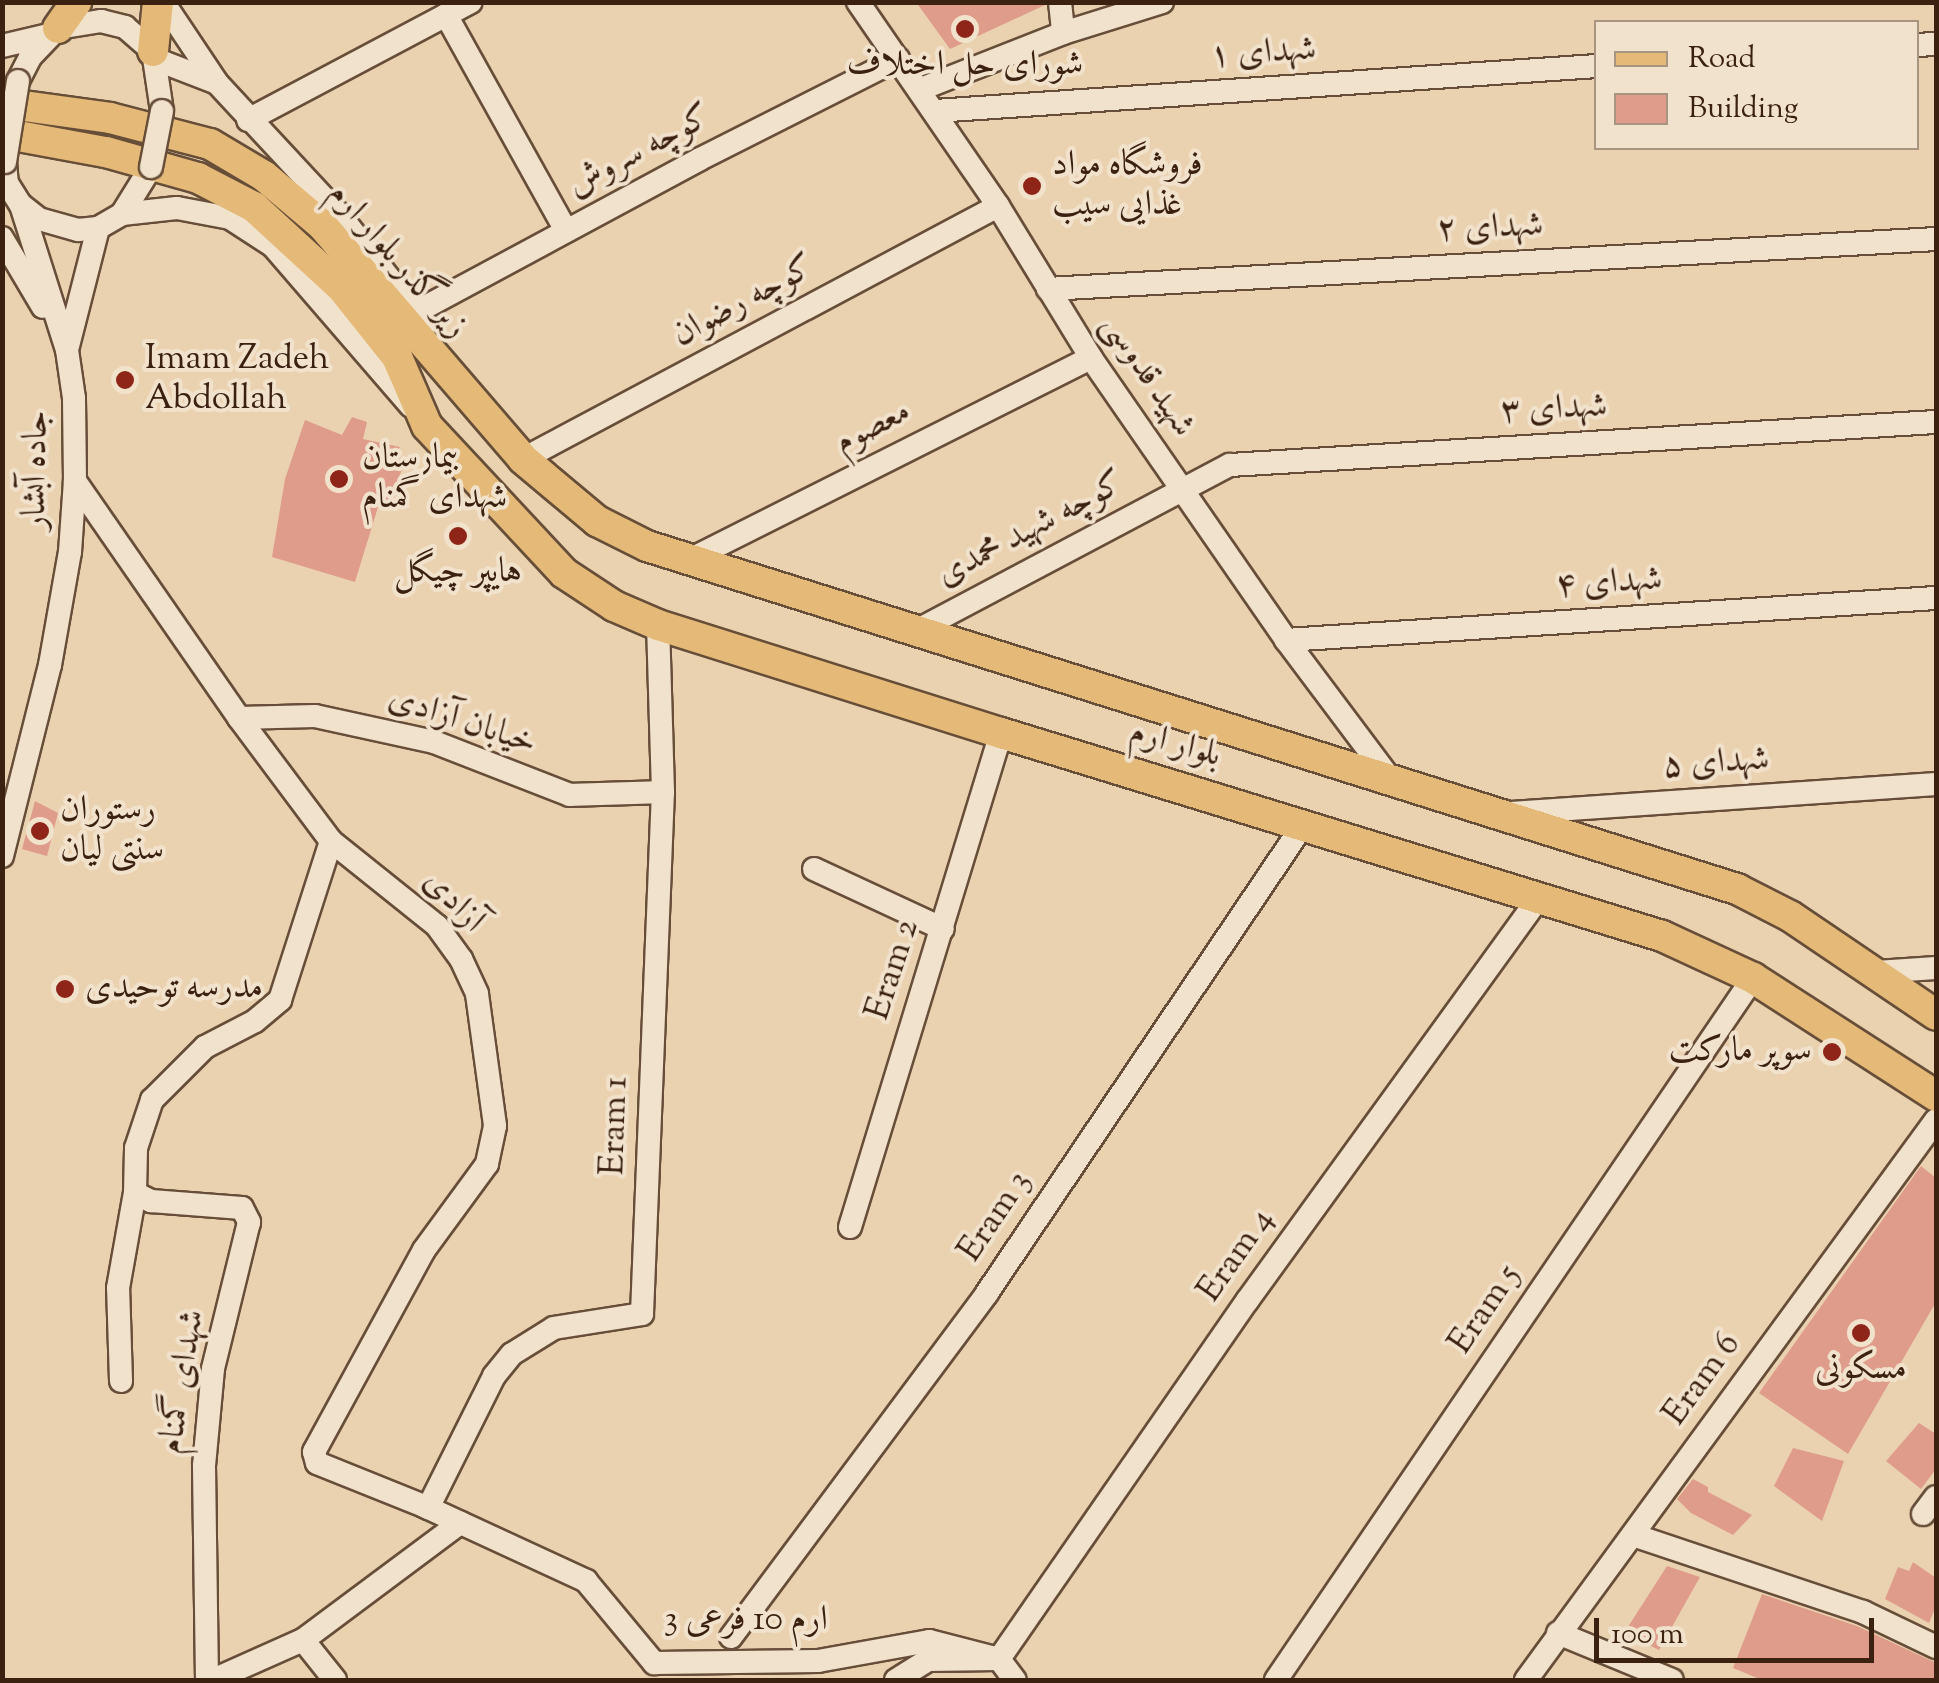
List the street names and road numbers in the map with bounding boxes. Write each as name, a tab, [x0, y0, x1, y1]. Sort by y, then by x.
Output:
street label: شهدای ۱	[1208, 29, 1318, 79]
street label: کوچه سروش	[561, 97, 719, 207]
street label: زیر گذر بلوار ارم	[318, 174, 476, 348]
street label: شهدای ۲	[1436, 205, 1544, 253]
street label: کوچه رضوان	[666, 247, 822, 357]
street label: شهید قدوسی	[1091, 307, 1203, 445]
street label: شهدای ۳	[1500, 386, 1608, 434]
street label: معصوم	[828, 391, 918, 465]
street label: جاده آبشار	[15, 410, 59, 530]
street label: کوچه شهید محمدی	[930, 463, 1132, 597]
street label: شهدای ۴	[1554, 559, 1664, 609]
street label: خیابان آزادی	[383, 678, 541, 766]
street label: بلوار ارم	[1124, 712, 1226, 778]
street label: شهدای ۵	[1661, 739, 1771, 789]
street label: آزادی	[413, 862, 493, 942]
street label: Eram 2	[858, 914, 930, 1026]
street label: Eram 1	[593, 1076, 639, 1176]
street label: Eram 3	[950, 1163, 1042, 1271]
street label: Eram 4	[1190, 1201, 1284, 1311]
street label: Eram 5	[1441, 1257, 1531, 1363]
street label: شهدای گمنام	[151, 1307, 215, 1457]
street label: Eram 6	[1655, 1326, 1751, 1434]
street label: ارم 10 فرعی 3	[664, 1600, 828, 1642]

